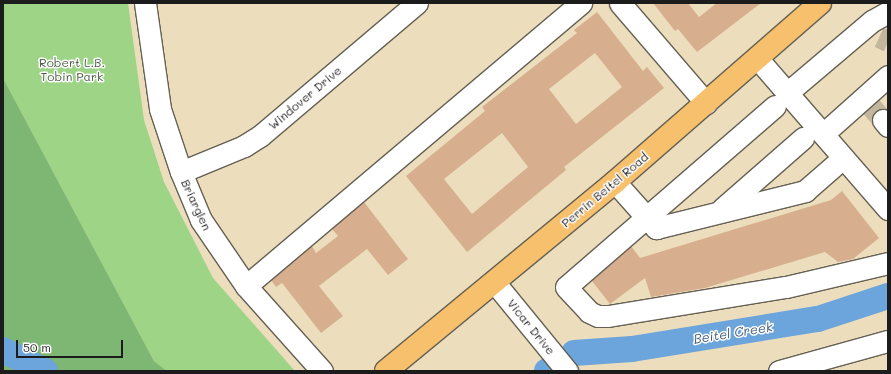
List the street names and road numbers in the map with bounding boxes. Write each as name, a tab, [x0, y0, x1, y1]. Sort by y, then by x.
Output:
street label: Windover Drive	[266, 63, 344, 133]
street label: Perrin Beitel Road	[559, 149, 651, 231]
street label: Briarglen	[178, 177, 214, 233]
street label: Vicar Drive	[504, 296, 558, 358]

